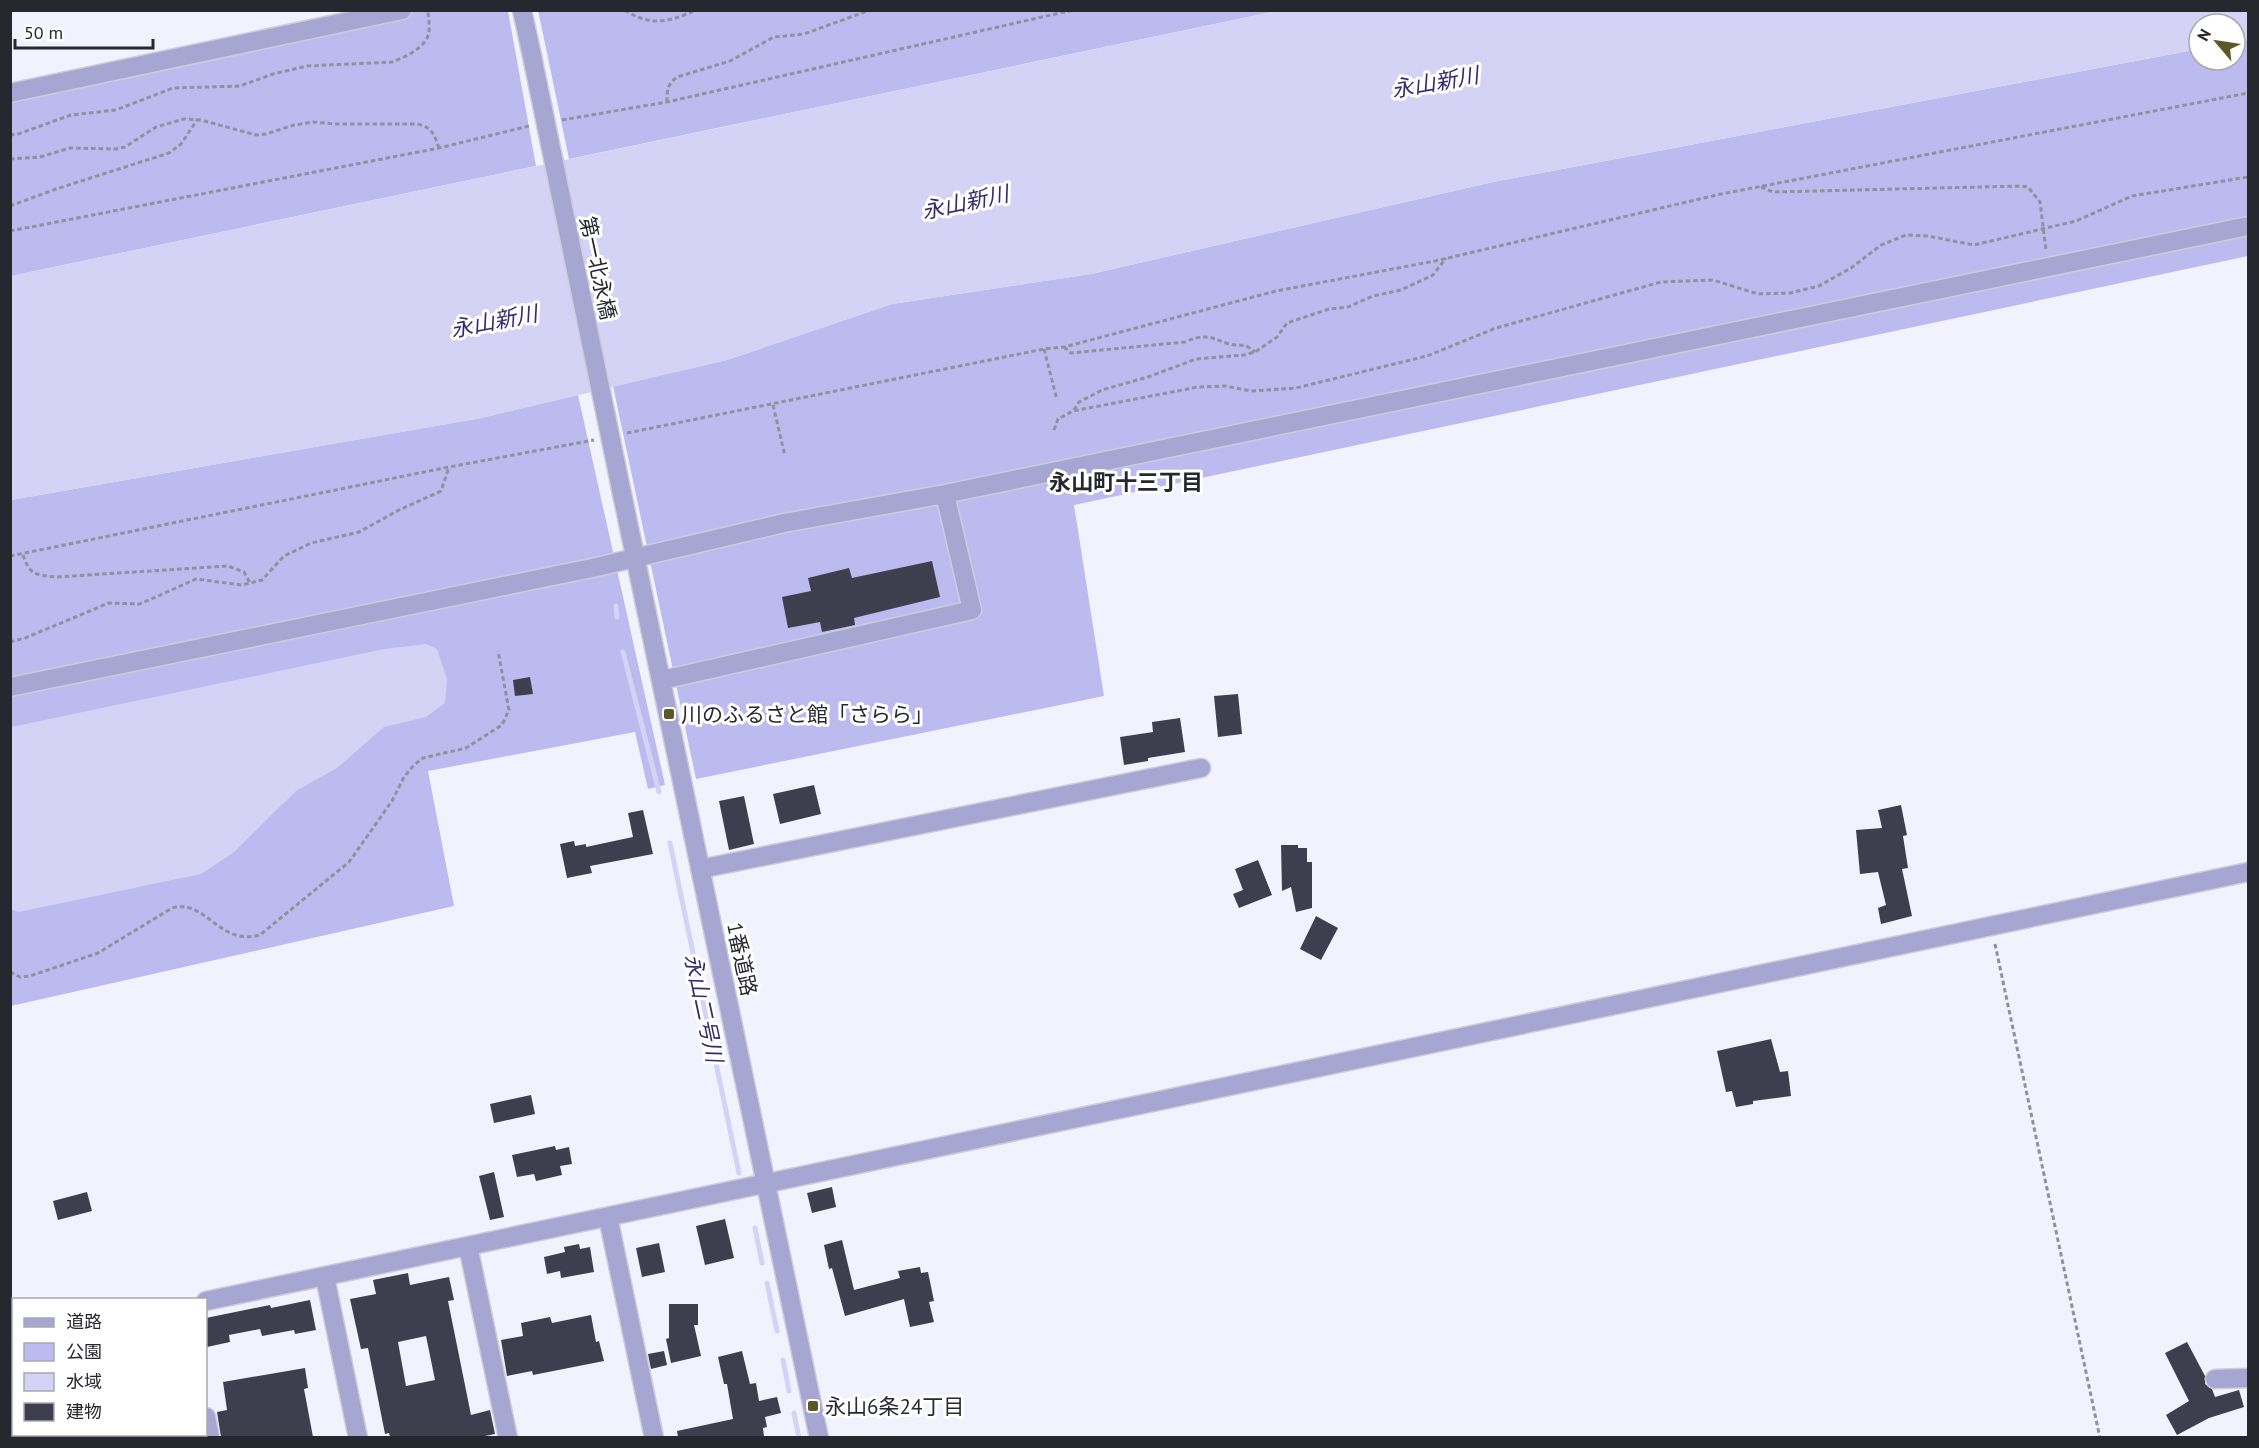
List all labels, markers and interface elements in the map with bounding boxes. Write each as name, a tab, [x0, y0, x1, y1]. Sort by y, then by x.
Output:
scale bar	[15, 12, 153, 50]
north arrow	[2187, 12, 2247, 72]
text: 50 m	[24, 21, 63, 44]
text: N	[2193, 25, 2215, 44]
water label: 永山新川	[1389, 60, 1483, 103]
water label: 永山新川	[919, 179, 1013, 225]
street label: 第一北永橋	[574, 214, 622, 322]
water label: 永山新川	[448, 298, 542, 343]
district label: 永山町十三丁目	[1049, 468, 1203, 496]
place label: 川のふるさと館「さらら」	[681, 701, 933, 728]
marker: 川のふるさと館「さらら」	[662, 707, 676, 721]
street label: 1番道路	[721, 920, 763, 998]
water label: 永山二号川	[679, 951, 730, 1067]
legend	[12, 1298, 207, 1436]
text: 道路	[66, 1310, 102, 1333]
text: 公園	[66, 1340, 102, 1363]
text: 水域	[66, 1370, 102, 1393]
place label: 永山6条24丁目	[825, 1393, 964, 1420]
marker: 永山6条24丁目	[806, 1399, 820, 1413]
text: 建物	[66, 1400, 102, 1423]

